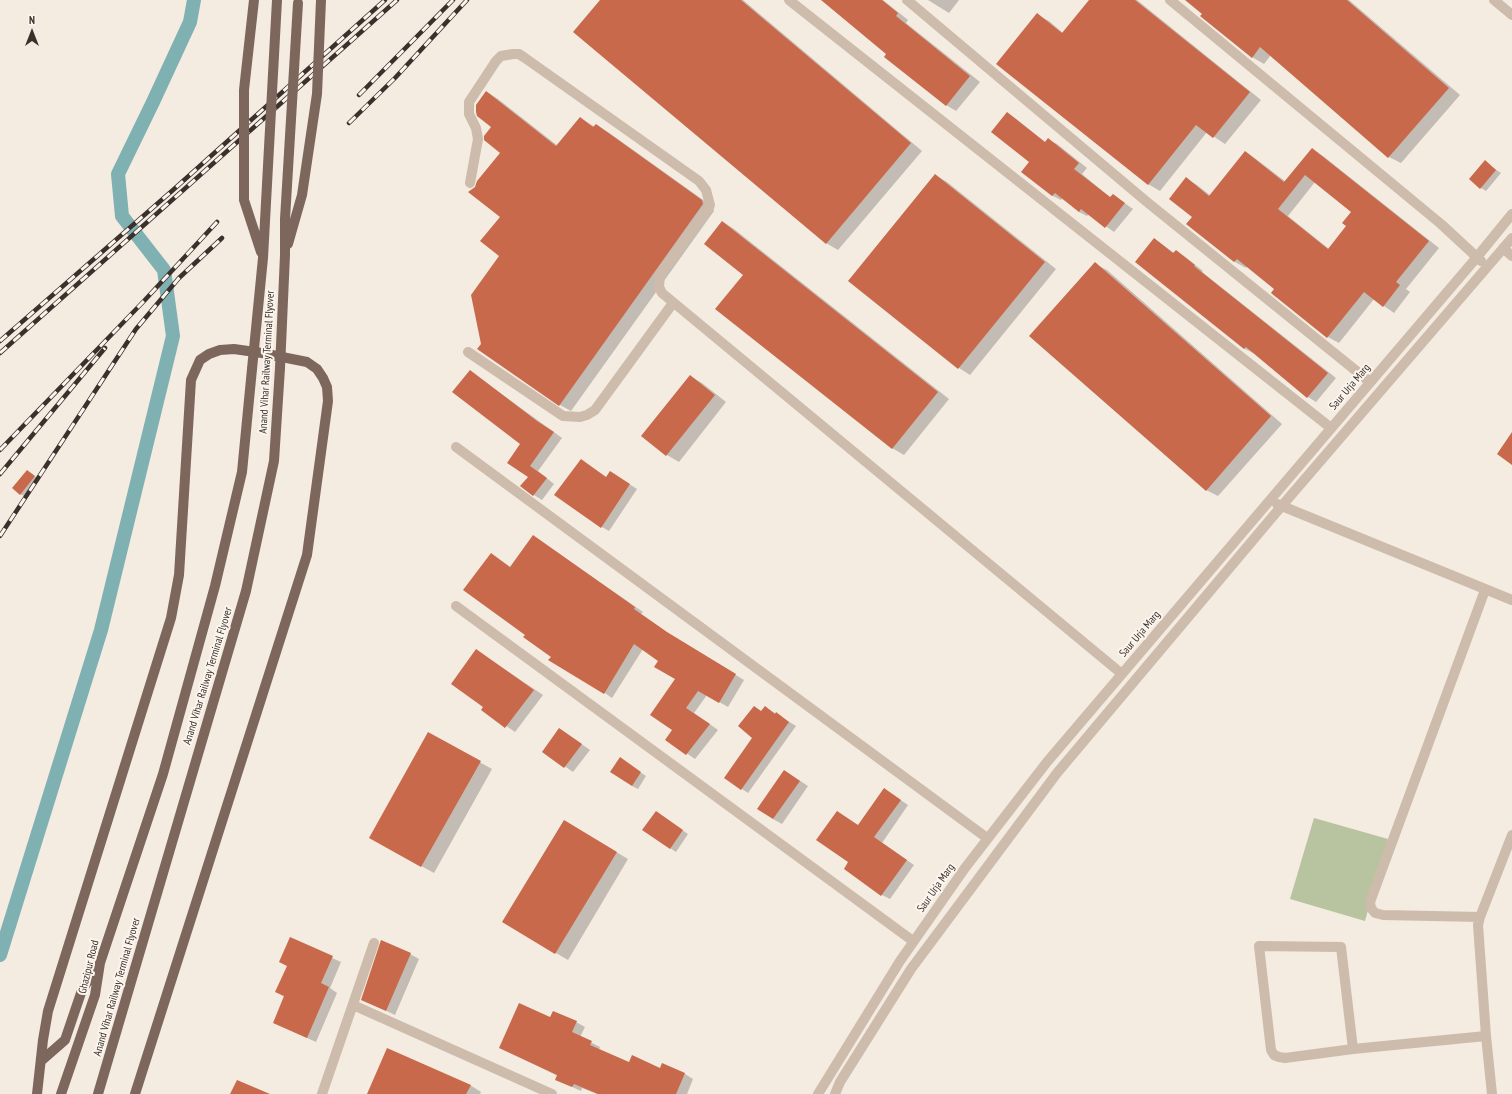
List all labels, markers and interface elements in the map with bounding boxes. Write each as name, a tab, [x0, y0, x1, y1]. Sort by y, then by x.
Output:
north arrow	[12, 12, 52, 52]
text: N	[29, 13, 35, 27]
street label: Anand Vihar Railway Terminal Flyover	[257, 290, 277, 434]
street label: Saur Urja Marg	[1327, 361, 1373, 413]
street label: Anand Vihar Railway Terminal Flyover	[181, 606, 235, 746]
street label: Saur Urja Marg	[1117, 608, 1163, 660]
street label: Saur Urja Marg	[914, 861, 958, 915]
street label: Anand Vihar Railway Terminal Flyover	[91, 916, 143, 1058]
street label: Ghazipur Road	[76, 939, 102, 995]

